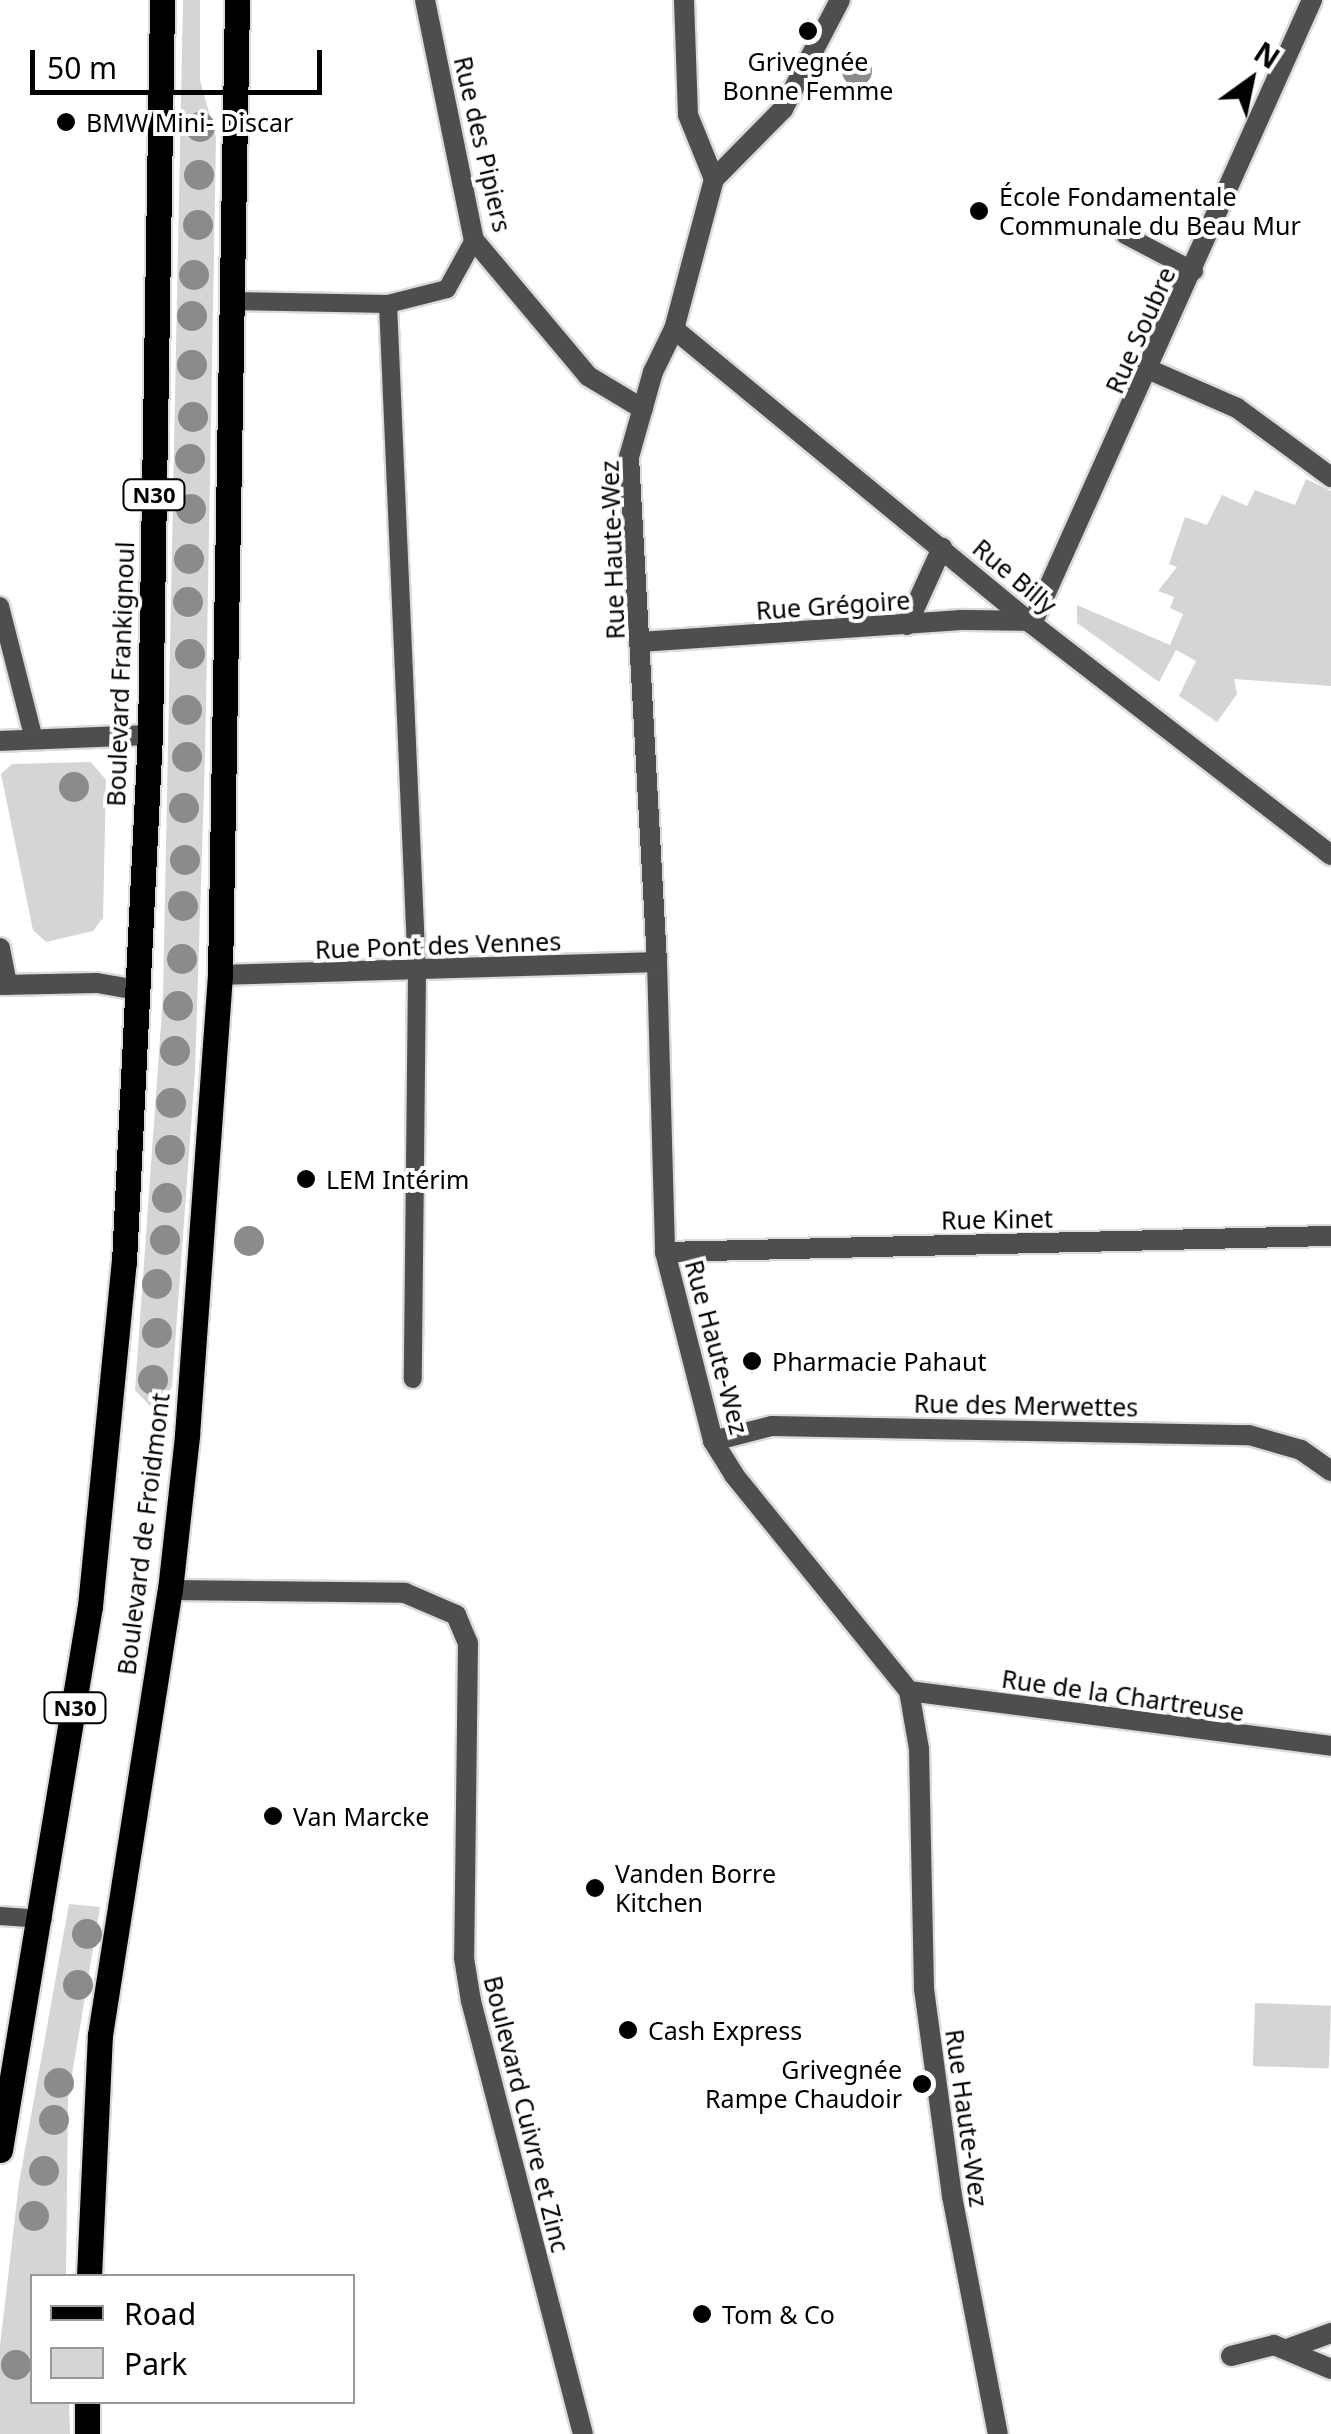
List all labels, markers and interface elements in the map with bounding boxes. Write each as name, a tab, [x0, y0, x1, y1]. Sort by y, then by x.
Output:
marker: Grivegnée Bonne Femme	[797, 20, 819, 42]
scale bar	[35, 30, 328, 92]
north arrow	[1201, 30, 1301, 130]
text: N	[1247, 33, 1287, 77]
text: 50 m	[47, 47, 117, 88]
place label: Grivegnée Bonne Femme	[723, 47, 893, 106]
street label: Rue des Pipiers	[448, 53, 518, 235]
place label: BMW Mini- Discar	[86, 107, 293, 137]
marker: BMW Mini- Discar	[55, 111, 77, 133]
place label: École Fondamentale Communale du Beau Mur	[999, 182, 1301, 241]
marker: École Fondamentale Communale du Beau Mur	[968, 200, 990, 222]
street label: Rue Soubre	[1099, 262, 1181, 398]
street label: Rue Haute-Wez	[594, 460, 630, 640]
road number: N30	[122, 478, 186, 512]
street label: Rue Billy	[967, 532, 1063, 620]
street label: Boulevard Frankignoul	[100, 541, 140, 807]
street label: Rue Grégoire	[755, 585, 911, 625]
street label: Rue Pont des Vennes	[314, 926, 562, 964]
place label: LEM Intérim	[326, 1164, 469, 1194]
marker: LEM Intérim	[295, 1168, 317, 1190]
street label: Rue Kinet	[941, 1203, 1053, 1235]
street label: Rue Haute-Wez	[679, 1257, 755, 1437]
place label: Pharmacie Pahaut	[772, 1346, 986, 1376]
marker: Pharmacie Pahaut	[741, 1350, 763, 1372]
street label: Rue des Merwettes	[913, 1388, 1139, 1422]
street label: Boulevard de Froidmont	[111, 1391, 175, 1677]
street label: Rue de la Chartreuse	[1000, 1663, 1246, 1727]
road number: N30	[42, 1691, 108, 1725]
place label: Van Marcke	[293, 1801, 429, 1831]
marker: Van Marcke	[262, 1805, 284, 1827]
place label: Vanden Borre Kitchen	[615, 1859, 776, 1918]
marker: Vanden Borre Kitchen	[584, 1877, 606, 1899]
street label: Boulevard Cuivre et Zinc	[478, 1973, 576, 2255]
place label: Cash Express	[648, 2015, 802, 2045]
marker: Cash Express	[617, 2019, 639, 2041]
street label: Rue Haute-Wez	[940, 2027, 994, 2209]
place label: Grivegnée Rampe Chaudoir	[705, 2055, 902, 2114]
marker: Grivegnée Rampe Chaudoir	[911, 2073, 933, 2095]
legend	[30, 2274, 355, 2404]
text: Road	[124, 2293, 196, 2334]
place label: Tom & Co	[722, 2299, 835, 2329]
marker: Tom & Co	[691, 2303, 713, 2325]
text: Park	[124, 2343, 187, 2384]

